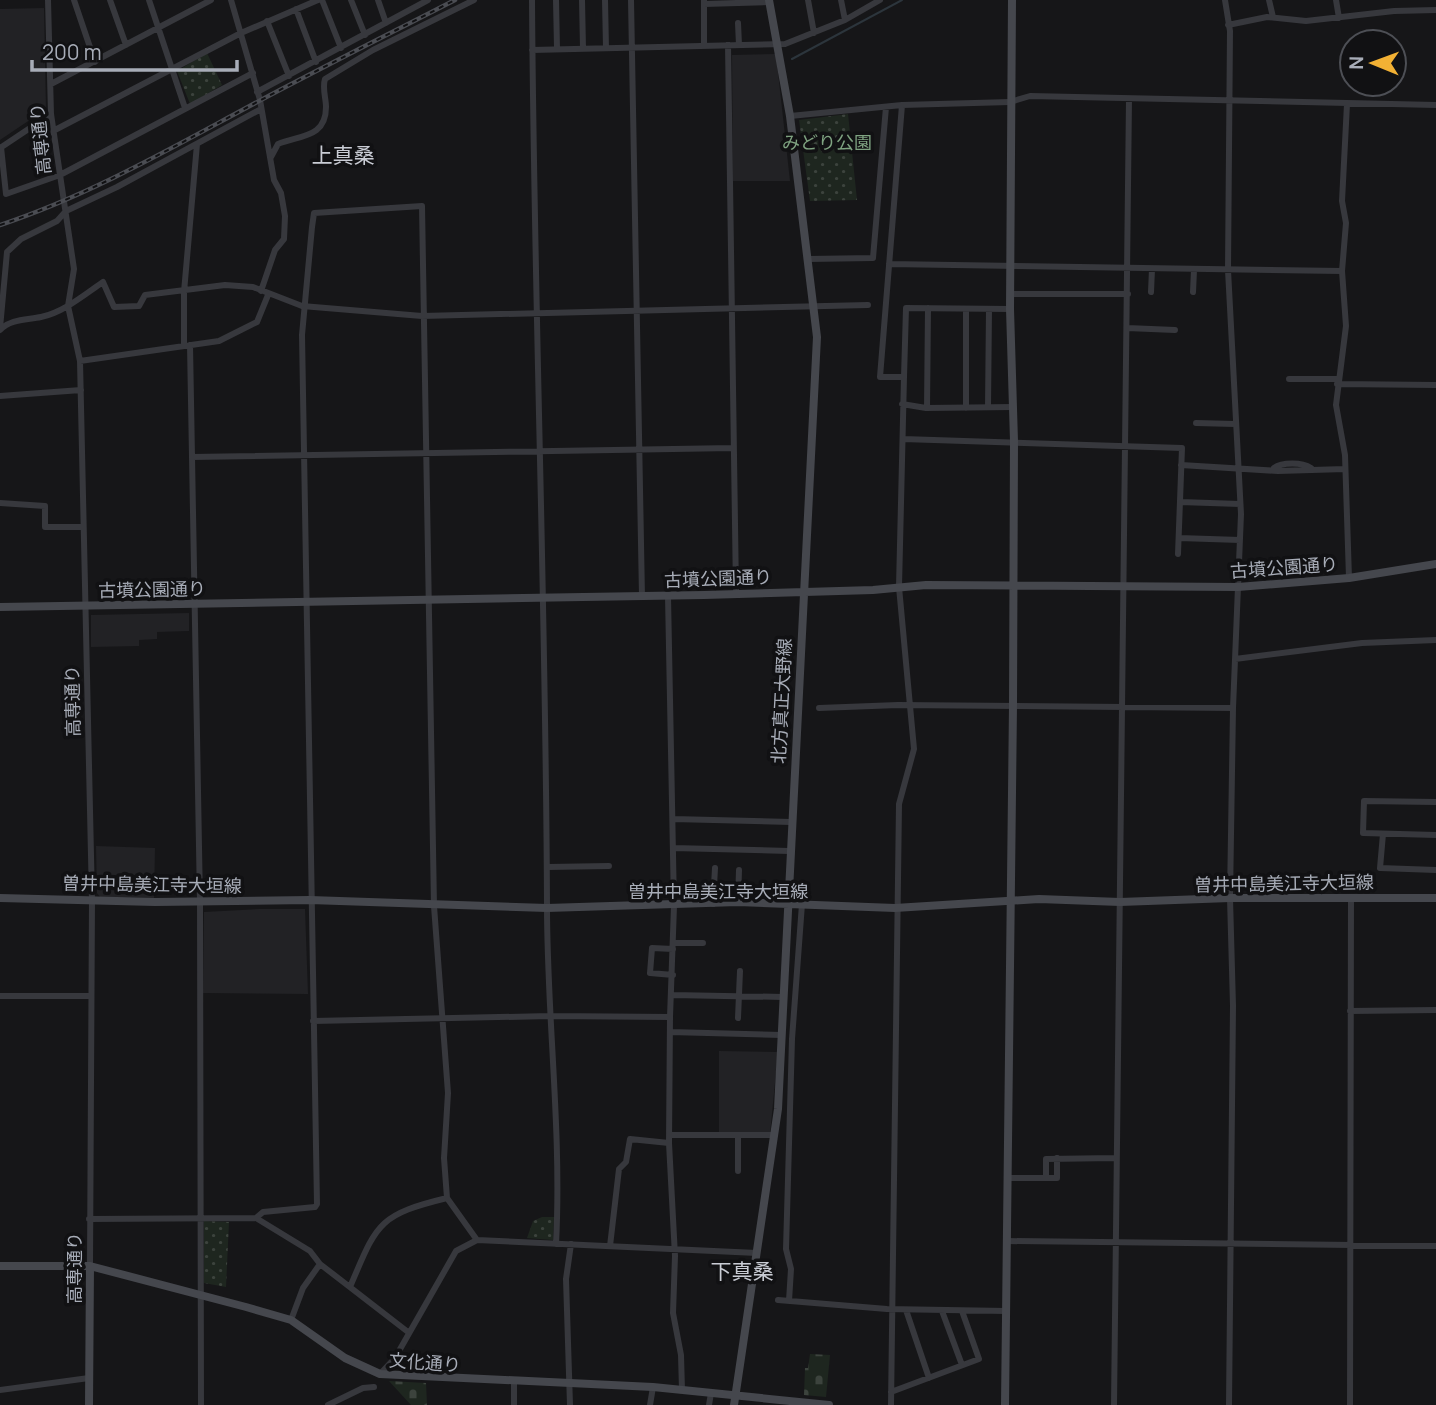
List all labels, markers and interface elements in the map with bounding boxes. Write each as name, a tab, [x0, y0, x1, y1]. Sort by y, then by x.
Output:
scale bar	[32, 28, 236, 72]
north arrow	[1338, 28, 1408, 98]
text: 200 m	[42, 38, 102, 66]
text: N	[1343, 56, 1369, 70]
street label: 高専通り	[24, 102, 56, 176]
park label: みどり公園	[782, 130, 872, 154]
district label: 上真桑	[312, 141, 375, 169]
street label: 古墳公園通り	[1229, 551, 1339, 583]
street label: 古墳公園通り	[664, 564, 772, 592]
street label: 古墳公園通り	[98, 576, 206, 602]
street label: 北方真正大野線	[766, 637, 796, 765]
street label: 高専通り	[59, 665, 85, 737]
street label: 曽井中島美江寺大垣線	[1194, 869, 1374, 897]
street label: 曽井中島美江寺大垣線	[62, 870, 242, 898]
street label: 曽井中島美江寺大垣線	[628, 879, 808, 903]
street label: 高専通り	[62, 1232, 86, 1304]
district label: 下真桑	[711, 1257, 774, 1285]
street label: 文化通り	[388, 1348, 462, 1376]

